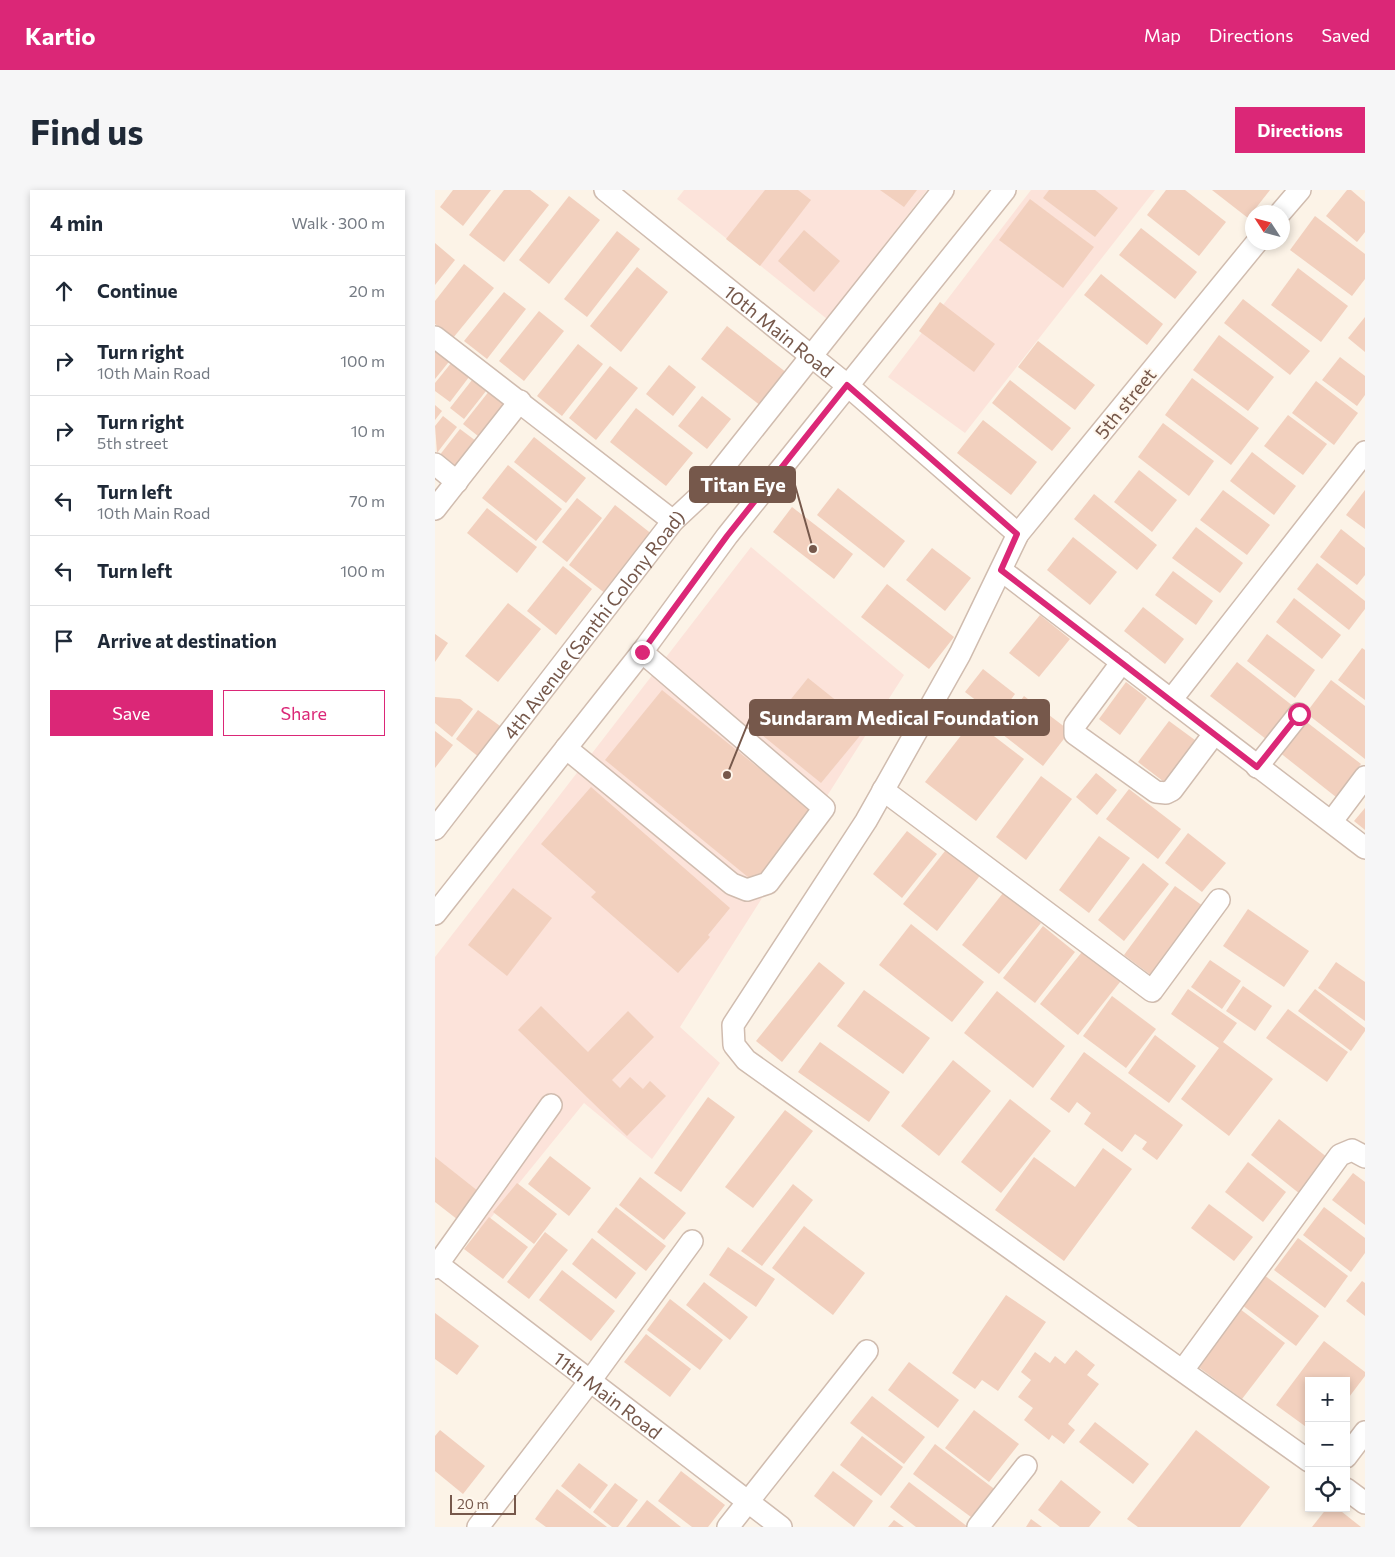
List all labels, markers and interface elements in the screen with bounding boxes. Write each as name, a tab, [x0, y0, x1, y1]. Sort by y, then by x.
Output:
text: Kartio	[25, 21, 95, 50]
text: Map	[1144, 24, 1181, 46]
text: Directions	[1209, 24, 1293, 46]
text: Saved	[1321, 24, 1370, 46]
button: Directions	[1235, 107, 1365, 153]
text: Find us	[30, 109, 144, 152]
north arrow	[1245, 205, 1290, 250]
text: 4 min	[50, 210, 103, 235]
text: Walk · 300 m	[291, 213, 385, 232]
icon: ahead	[50, 277, 78, 305]
text: Continue	[97, 279, 177, 302]
street label: 10th Main Road	[720, 279, 839, 382]
text: 20 m	[349, 281, 385, 300]
text: Turn right	[97, 340, 184, 363]
icon: right	[50, 347, 78, 375]
text: 100 m	[340, 351, 385, 370]
text: 10th Main Road	[97, 363, 210, 382]
street label: 5th street	[1089, 363, 1161, 443]
text: Turn right	[97, 410, 184, 433]
icon: right	[50, 417, 78, 445]
text: 10 m	[351, 421, 385, 440]
text: 5th street	[97, 433, 168, 452]
callout: Titan Eye	[690, 467, 795, 502]
text: Titan Eye	[700, 472, 786, 496]
text: Turn left	[97, 480, 172, 503]
icon: left	[50, 487, 78, 515]
text: 70 m	[349, 491, 385, 510]
text: 10th Main Road	[97, 503, 210, 522]
street label: 4th Avenue (Santhi Colony Road)	[498, 505, 689, 743]
icon: left	[50, 557, 78, 585]
text: Turn left	[97, 559, 172, 582]
text: 100 m	[340, 561, 385, 580]
icon: arrive	[50, 627, 78, 655]
text: Arrive at destination	[97, 629, 277, 652]
route end	[631, 641, 654, 664]
button: Save	[50, 690, 213, 736]
button: Share	[223, 690, 385, 736]
callout: Sundaram Medical Foundation	[750, 700, 1049, 735]
route start	[1288, 703, 1311, 726]
text: Sundaram Medical Foundation	[759, 705, 1039, 729]
street label: 11th Main Road	[549, 1346, 667, 1443]
map controls	[1305, 1377, 1350, 1512]
button: +	[1305, 1377, 1350, 1422]
button: −	[1305, 1422, 1350, 1467]
button: locate	[1305, 1467, 1350, 1512]
scale bar	[450, 1492, 516, 1515]
text: 20 m	[457, 1495, 489, 1512]

